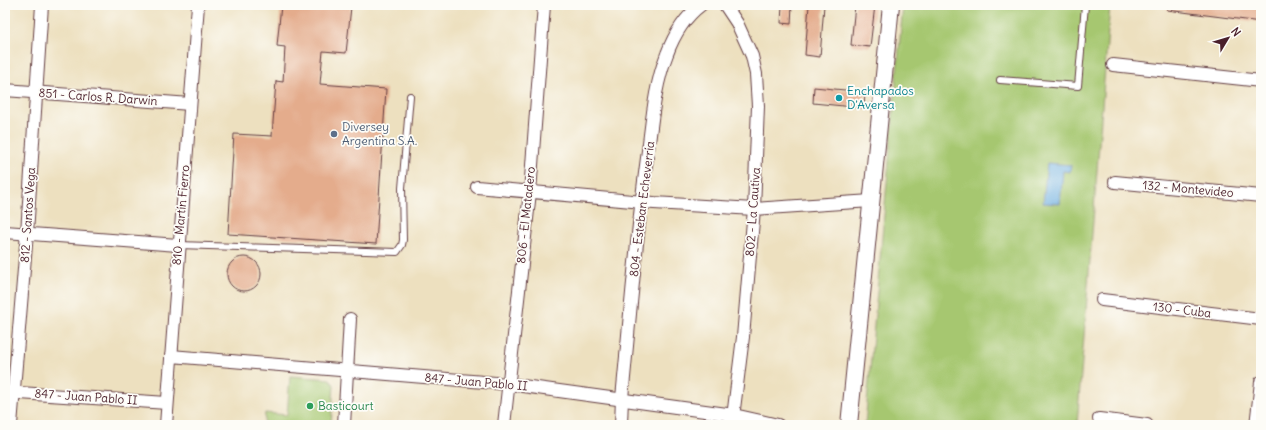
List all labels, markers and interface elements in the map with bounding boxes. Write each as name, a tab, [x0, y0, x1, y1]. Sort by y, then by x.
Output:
north arrow	[1208, 18, 1248, 58]
text: N	[1228, 25, 1244, 39]
place label: Enchapados D'Aversa	[847, 83, 914, 112]
street label: 851 - Carlos R. Darwin	[38, 85, 158, 108]
marker: Enchapados D'Aversa	[834, 93, 844, 103]
place label: Diversey Argentina S.A.	[342, 119, 417, 148]
marker: Diversey Argentina S.A.	[329, 129, 339, 139]
street label: 804 - Esteban Echeverría	[626, 140, 657, 278]
street label: 810 - Martín Fierro	[169, 164, 192, 266]
street label: 806 - El Matadero	[513, 165, 538, 264]
street label: 812 - Santos Vega	[17, 167, 38, 263]
street label: 802 - La Cautiva	[742, 167, 763, 257]
street label: 132 - Montevideo	[1142, 177, 1234, 200]
street label: 130 - Cuba	[1152, 298, 1212, 321]
street label: 847 - Juan Pablo II	[424, 370, 528, 393]
street label: 847 - Juan Pablo II	[34, 385, 138, 408]
place label: Basticourt	[318, 398, 374, 413]
marker: Basticourt	[305, 401, 315, 411]

